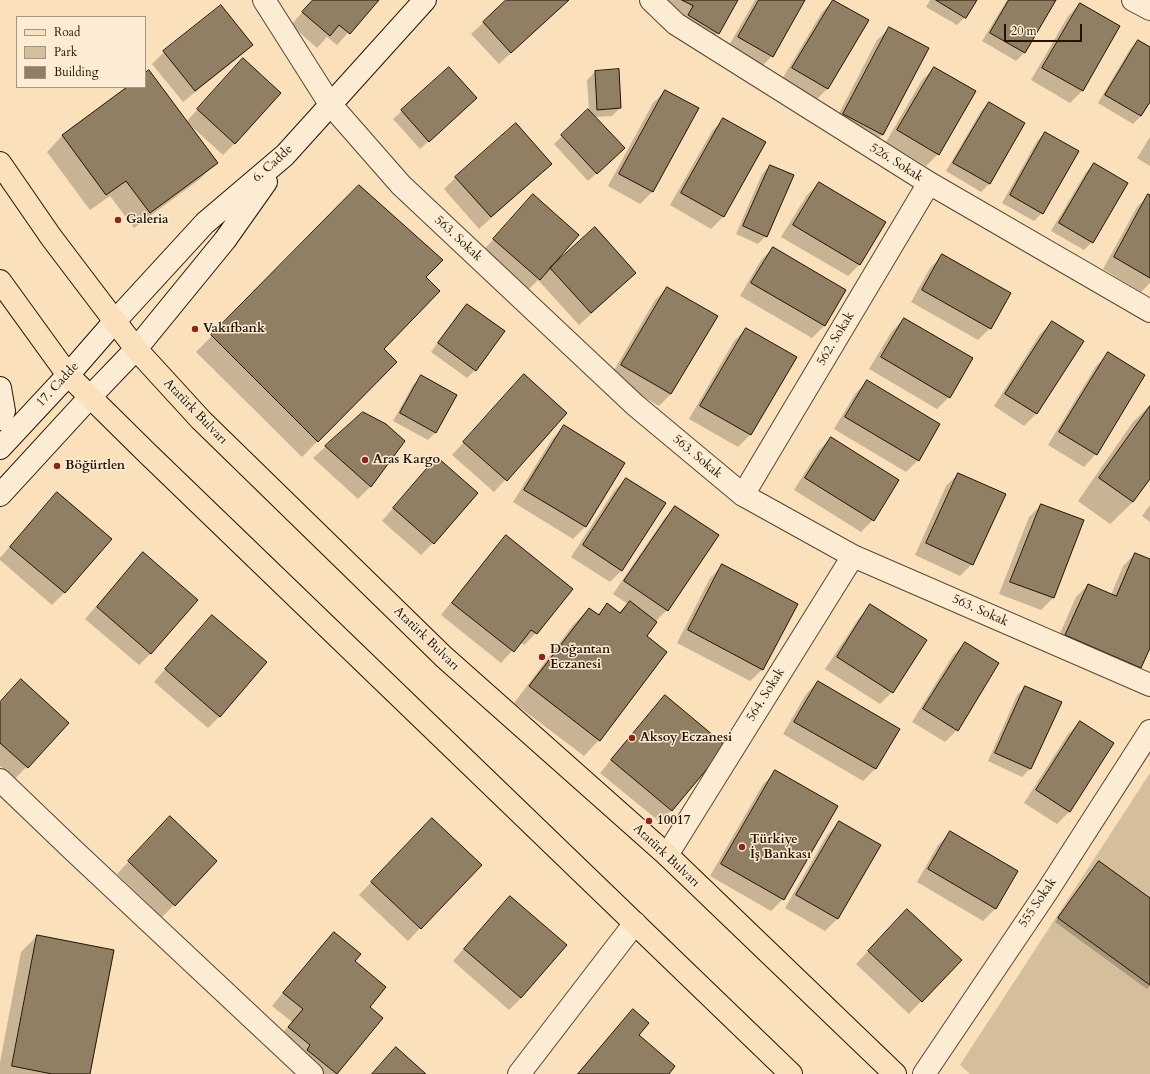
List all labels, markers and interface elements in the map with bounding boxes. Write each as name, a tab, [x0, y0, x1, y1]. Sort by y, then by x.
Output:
legend	[16, 16, 146, 88]
scale bar	[1006, 16, 1084, 42]
text: 20 m	[1011, 23, 1037, 39]
text: Road	[54, 24, 80, 40]
text: Park	[54, 44, 77, 60]
text: Building	[54, 64, 98, 80]
street label: 526. Sokak	[866, 141, 926, 185]
street label: 6. Cadde	[250, 142, 296, 186]
place label: Galeria	[126, 212, 169, 228]
street label: 563. Sokak	[431, 213, 485, 265]
marker: Galeria	[113, 215, 123, 225]
street label: 562. Sokak	[814, 309, 858, 369]
place label: Vakıfbank	[203, 321, 265, 337]
marker: Vakıfbank	[190, 324, 200, 334]
street label: 17. Cadde	[33, 359, 83, 411]
street label: Atatürk Bulvarı	[160, 376, 230, 448]
street label: 563. Sokak	[669, 432, 725, 482]
place label: Aras Kargo	[373, 452, 440, 468]
marker: Aras Kargo	[360, 455, 370, 465]
place label: Böğürtlen	[65, 458, 125, 474]
marker: Böğürtlen	[52, 461, 62, 471]
street label: 563. Sokak	[949, 592, 1011, 630]
street label: Atatürk Bulvarı	[390, 604, 462, 674]
place label: Doğantan Eczanesi	[550, 642, 610, 673]
marker: Doğantan Eczanesi	[537, 652, 547, 662]
street label: 564. Sokak	[744, 665, 788, 725]
place label: Aksoy Eczanesi	[640, 730, 732, 746]
marker: Aksoy Eczanesi	[627, 733, 637, 743]
place label: 10017	[657, 813, 690, 829]
marker: 10017	[644, 816, 654, 826]
street label: Atatürk Bulvarı	[630, 821, 702, 891]
place label: Türkiye İş Bankası	[750, 832, 811, 863]
marker: Türkiye İş Bankası	[737, 842, 747, 852]
street label: 555 Sokak	[1016, 875, 1060, 931]

